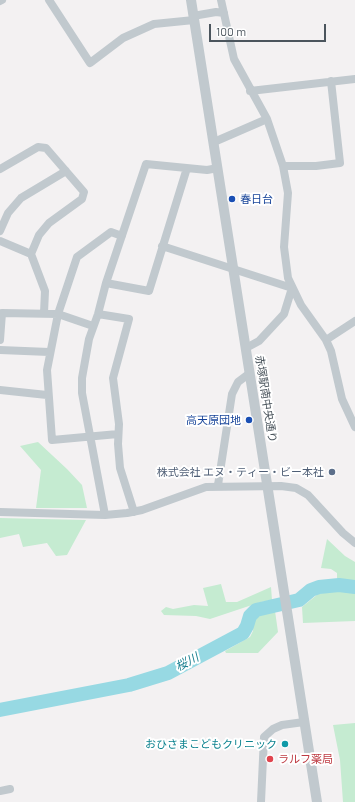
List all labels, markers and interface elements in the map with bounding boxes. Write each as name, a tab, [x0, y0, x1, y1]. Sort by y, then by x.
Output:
scale bar	[211, 16, 328, 42]
text: 100 m	[216, 24, 246, 38]
place label: 春日台	[240, 192, 273, 206]
marker: 春日台	[227, 194, 237, 204]
street label: 赤塚駅南中央通り	[253, 355, 279, 443]
place label: 高天原団地	[186, 413, 241, 427]
marker: 高天原団地	[244, 415, 254, 425]
place label: 株式会社 エヌ・ティー・ビー本社	[157, 465, 324, 479]
marker: 株式会社 エヌ・ティー・ビー本社	[327, 467, 337, 477]
water label: 桜川	[173, 650, 201, 674]
place label: おひさまこどもクリニック	[145, 737, 277, 751]
marker: おひさまこどもクリニック	[280, 739, 290, 749]
place label: ラルフ薬局	[278, 752, 333, 766]
marker: ラルフ薬局	[265, 754, 275, 764]

